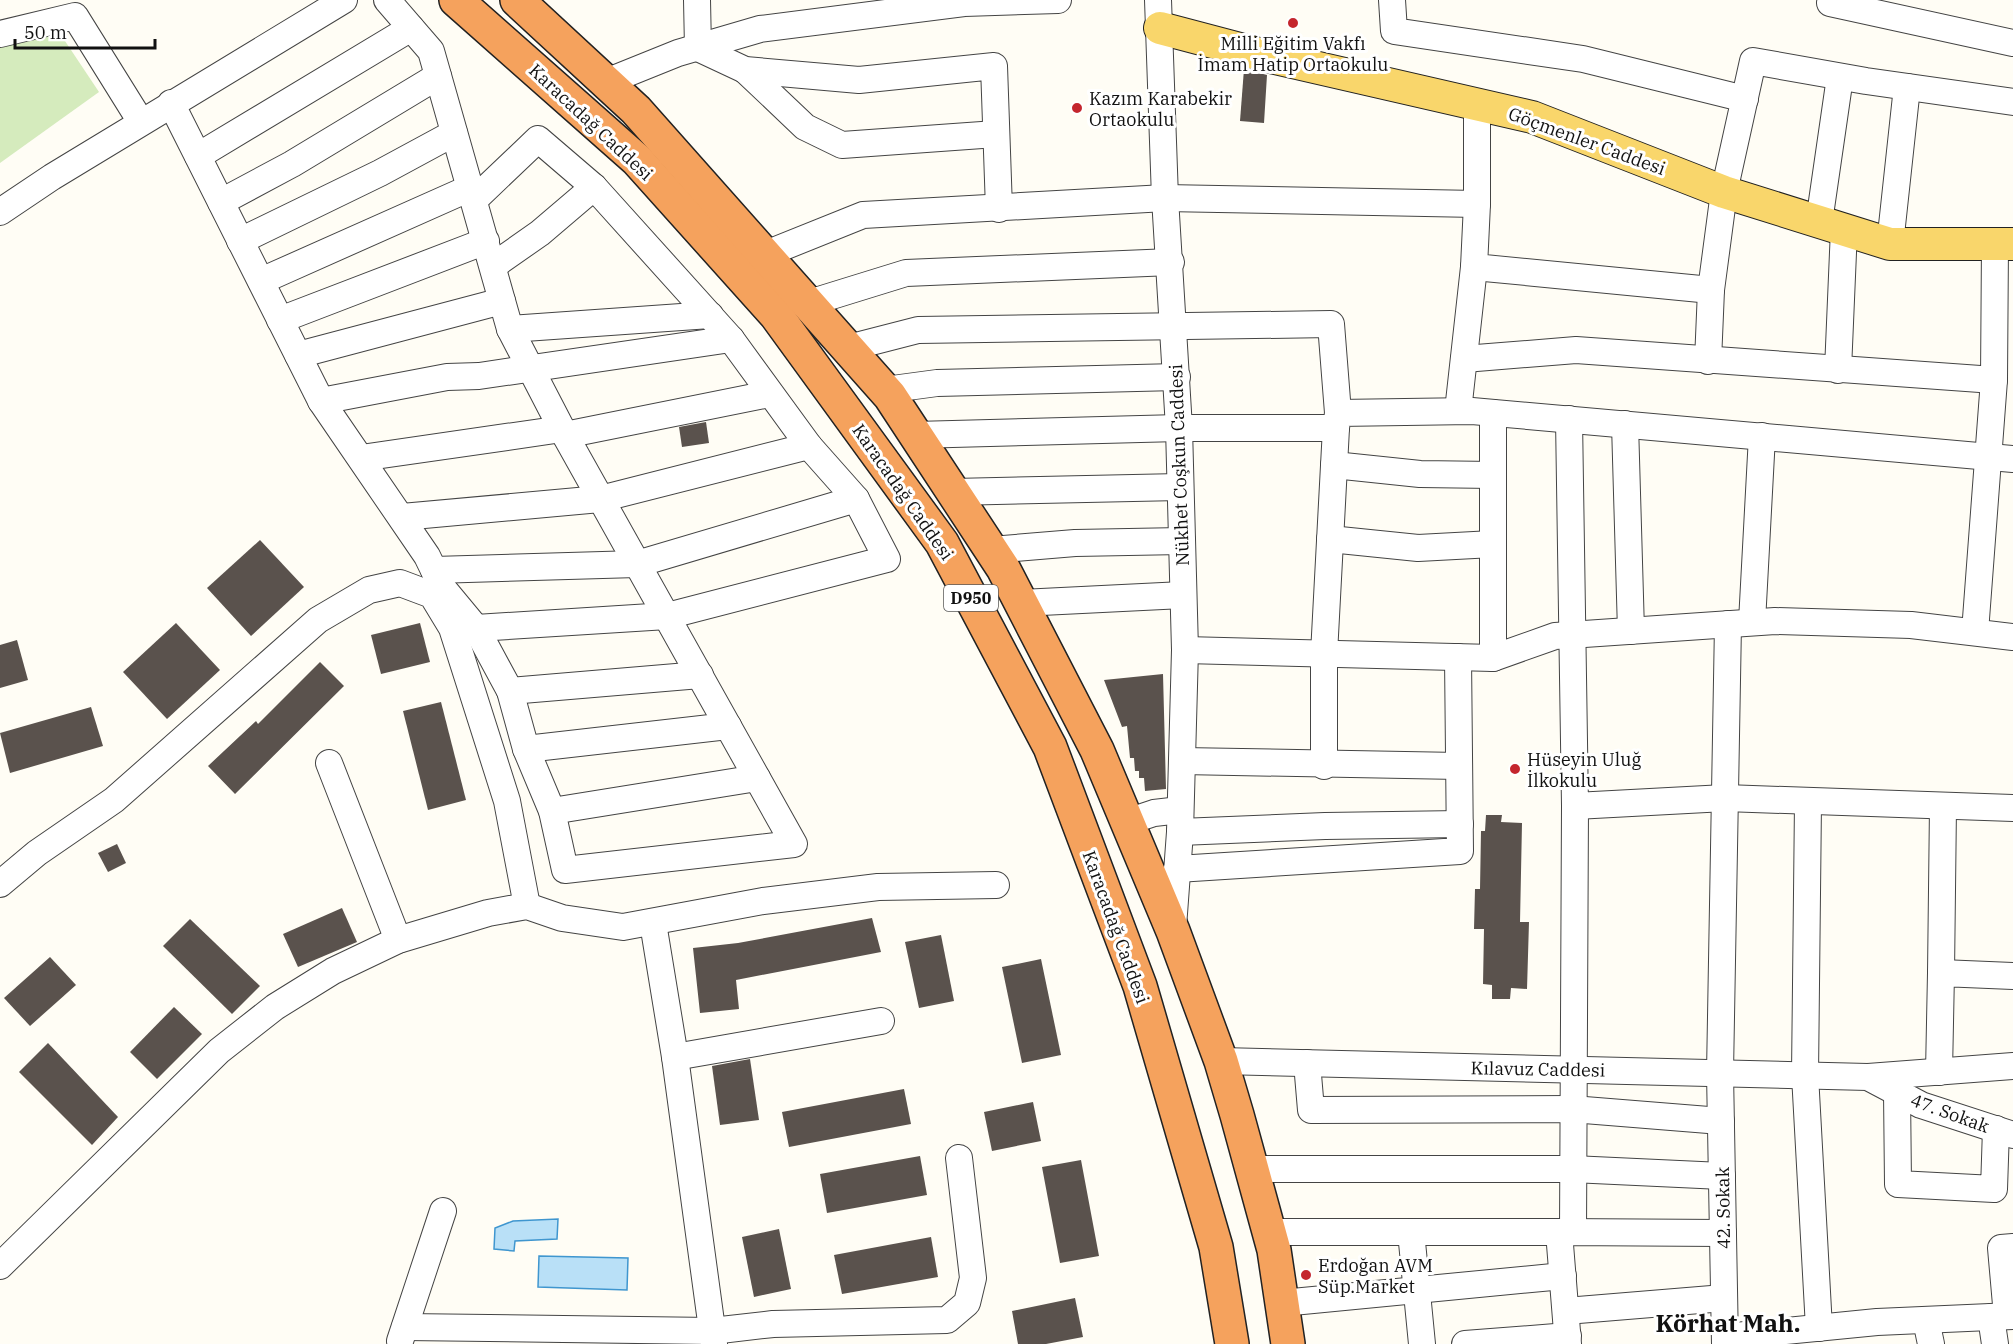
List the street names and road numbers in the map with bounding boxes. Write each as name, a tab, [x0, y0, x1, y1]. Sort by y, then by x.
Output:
street label: Karacadağ Caddesi	[524, 59, 658, 186]
street label: Göçmenler Caddesi	[1505, 102, 1669, 180]
street label: Nükhet Coşkun Caddesi	[1164, 363, 1194, 566]
street label: Karacadağ Caddesi	[847, 419, 959, 565]
road number: D950	[944, 585, 998, 611]
street label: Karacadağ Caddesi	[1078, 847, 1154, 1007]
street label: Kılavuz Caddesi	[1471, 1056, 1606, 1082]
street label: 47. Sokak	[1907, 1088, 1993, 1138]
street label: 42. Sokak	[1711, 1166, 1735, 1249]

